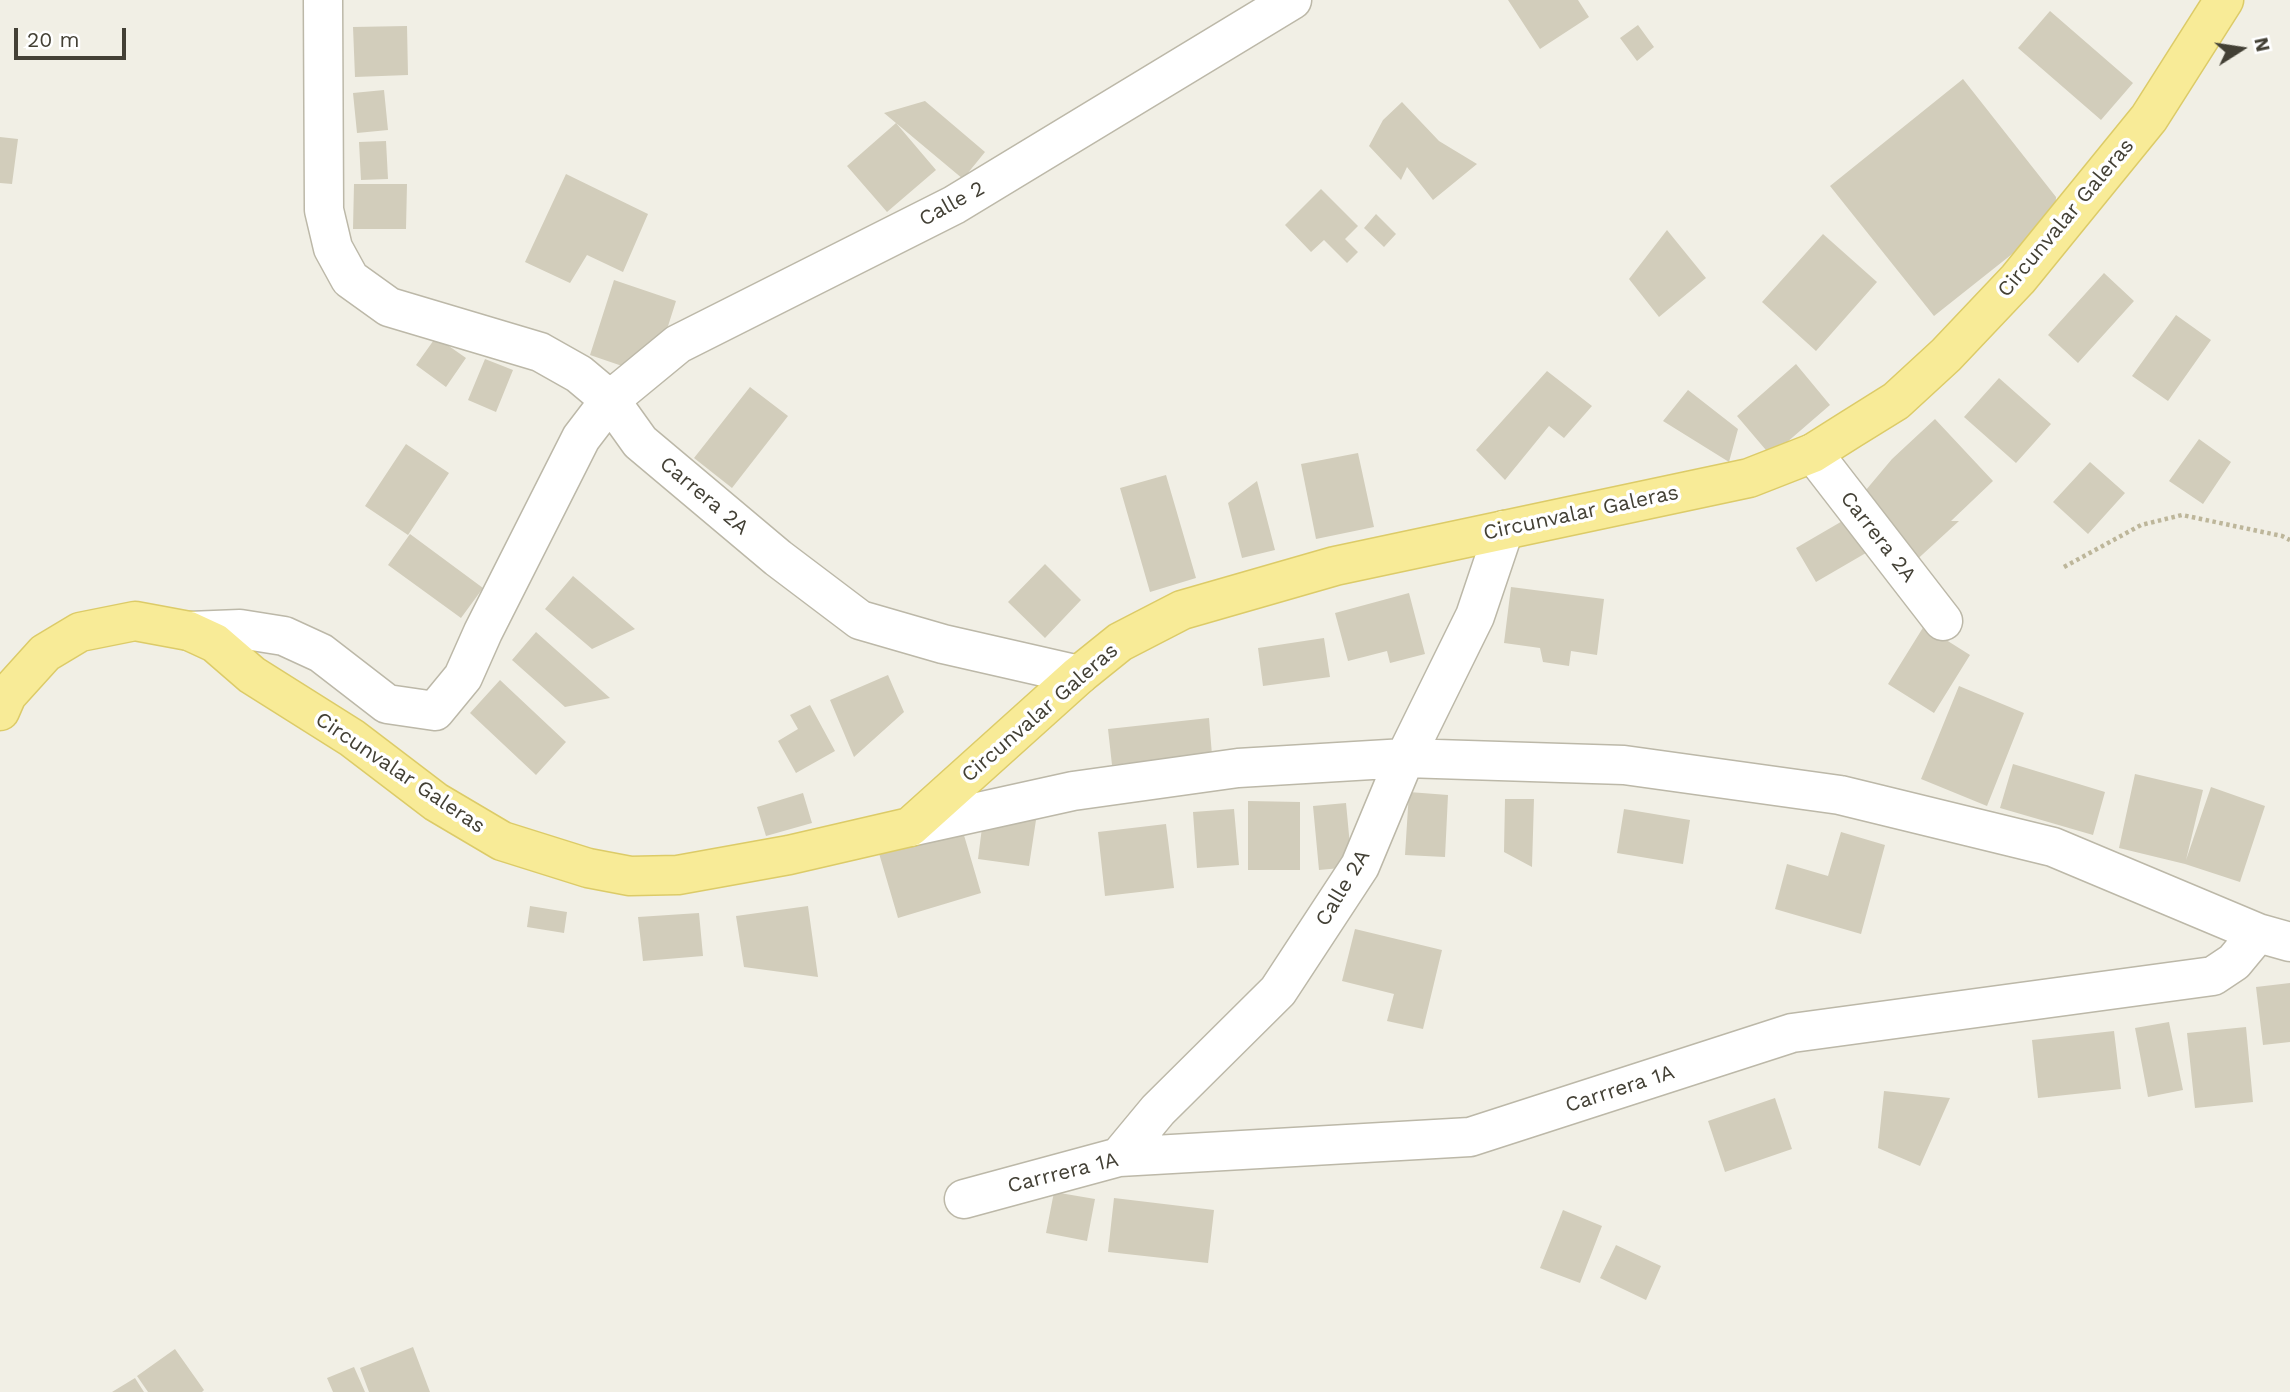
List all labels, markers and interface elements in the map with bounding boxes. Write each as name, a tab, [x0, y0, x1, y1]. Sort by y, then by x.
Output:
scale bar	[18, 14, 130, 58]
north arrow	[2206, 14, 2276, 84]
text: 20 m	[27, 27, 79, 52]
text: N	[2249, 35, 2275, 54]
street label: Circunvalar Galeras	[1992, 134, 2140, 302]
street label: Calle 2	[915, 176, 989, 232]
street label: Carrera 2A	[654, 451, 754, 541]
street label: Circunvalar Galeras	[1481, 480, 1681, 546]
street label: Carrera 2A	[1835, 486, 1921, 588]
street label: Circunvalar Galeras	[957, 638, 1123, 788]
street label: Circunvalar Galeras	[310, 707, 490, 839]
street label: Calle 2A	[1310, 845, 1376, 931]
street label: Carrrera 1A	[1562, 1060, 1678, 1118]
street label: Carrrera 1A	[1005, 1147, 1121, 1199]

